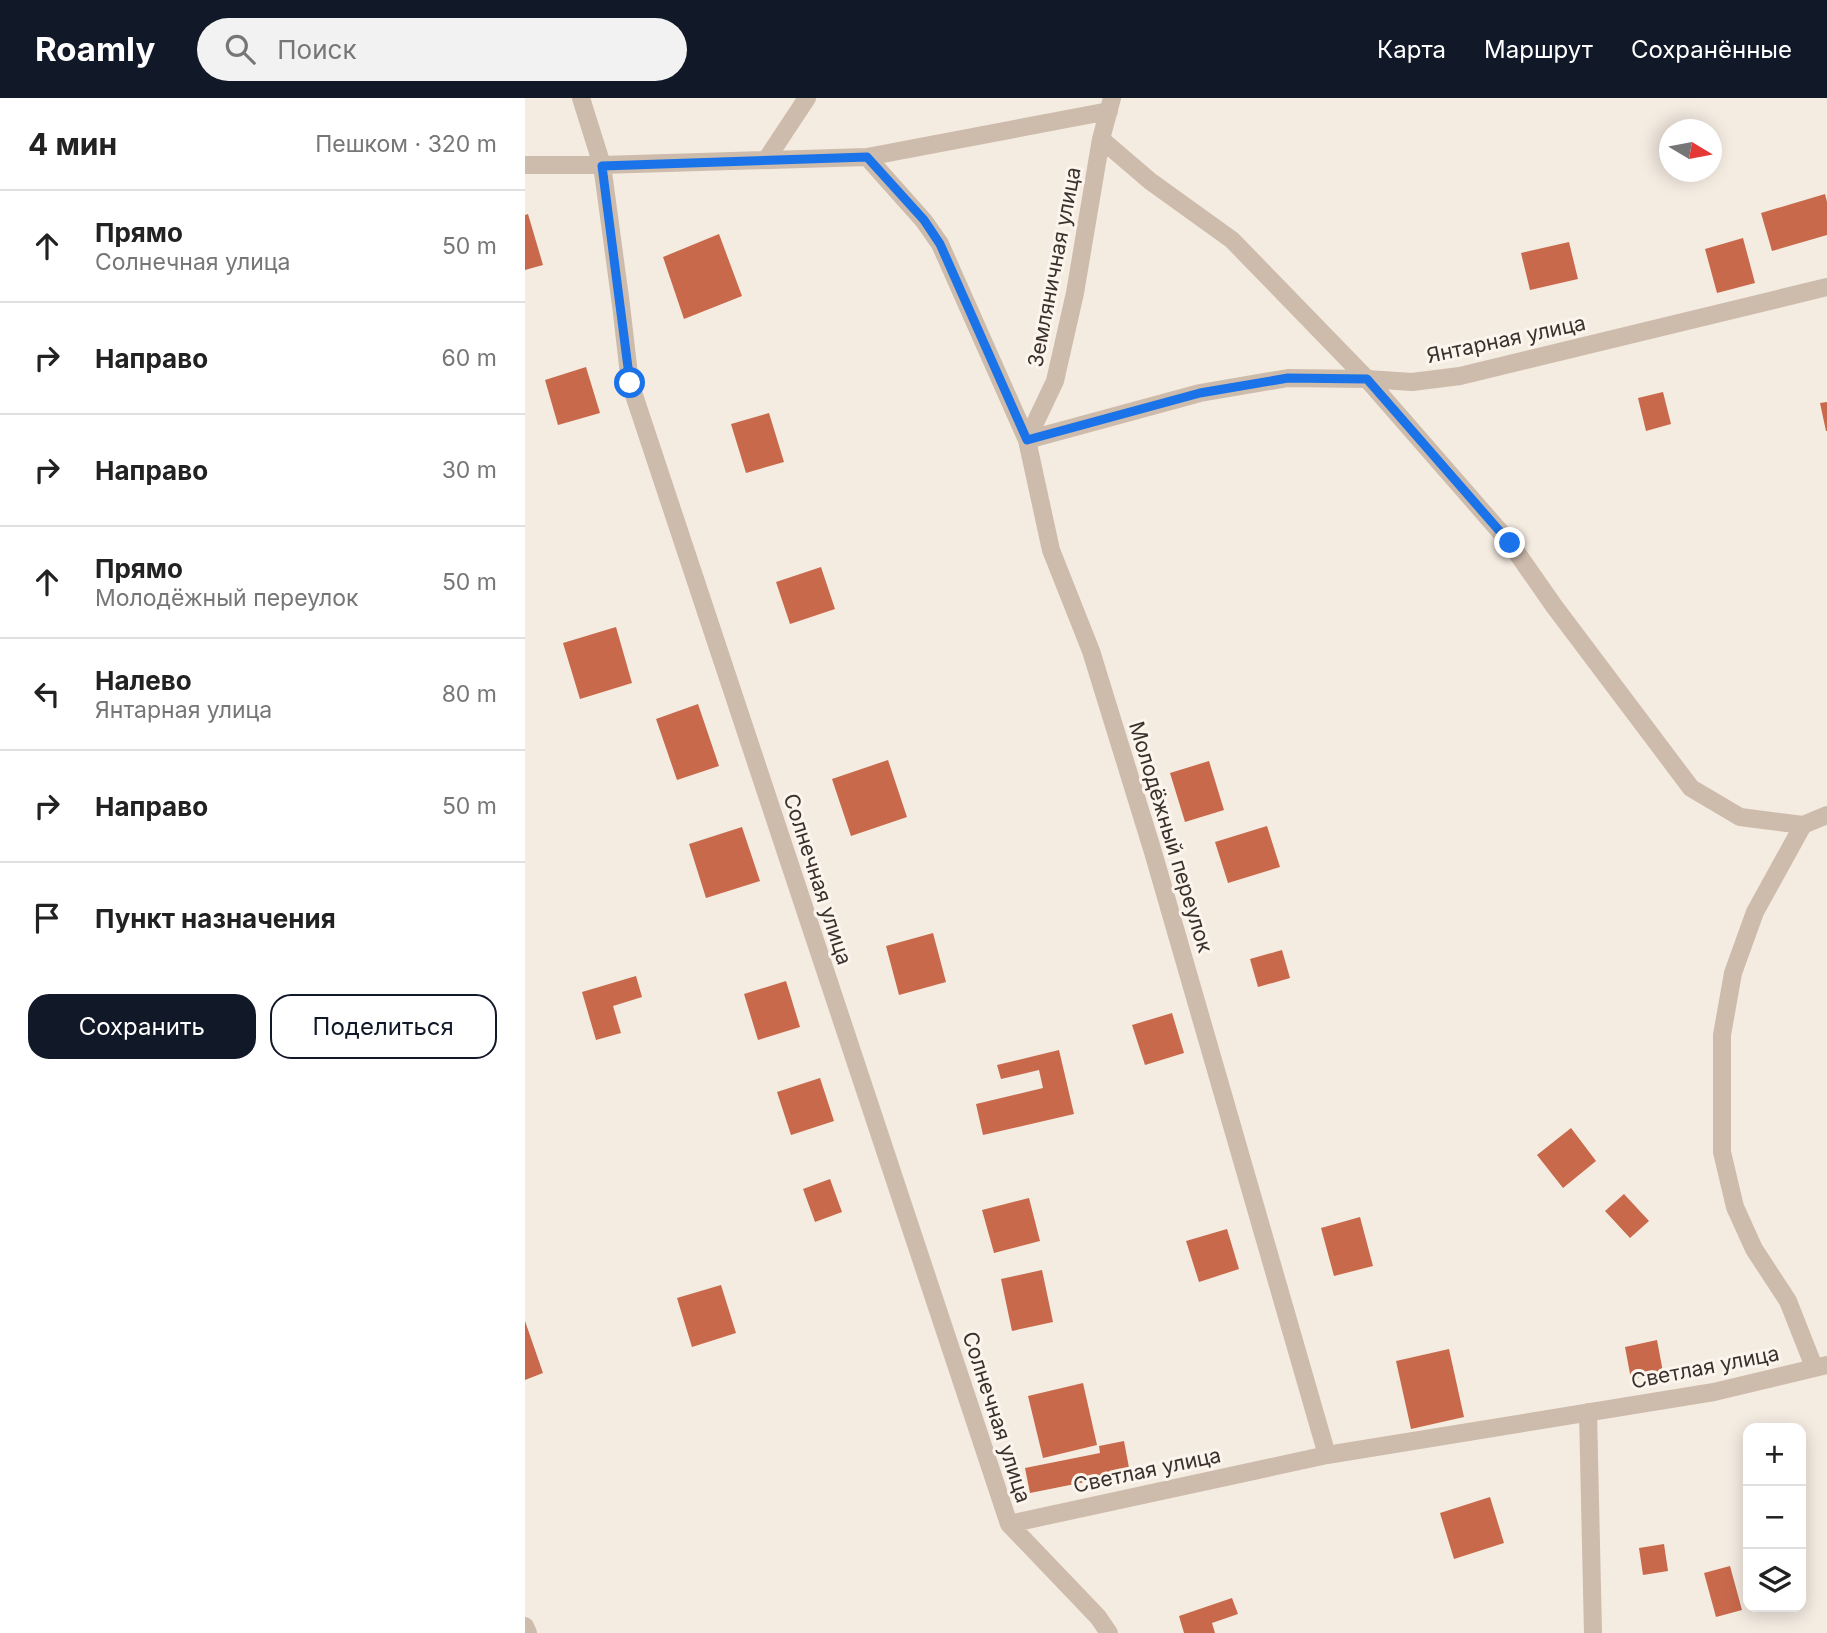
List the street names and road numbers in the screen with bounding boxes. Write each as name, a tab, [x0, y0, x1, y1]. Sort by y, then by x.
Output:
street label: Земляничная улица	[1022, 165, 1086, 369]
street label: Янтарная улица	[1424, 310, 1588, 368]
street label: Молодёжный переулок	[1124, 718, 1218, 956]
street label: Солнечная улица	[779, 790, 857, 968]
street label: Солнечная улица	[958, 1328, 1036, 1506]
street label: Светлая улица	[1629, 1340, 1781, 1394]
street label: Светлая улица	[1071, 1442, 1223, 1498]

